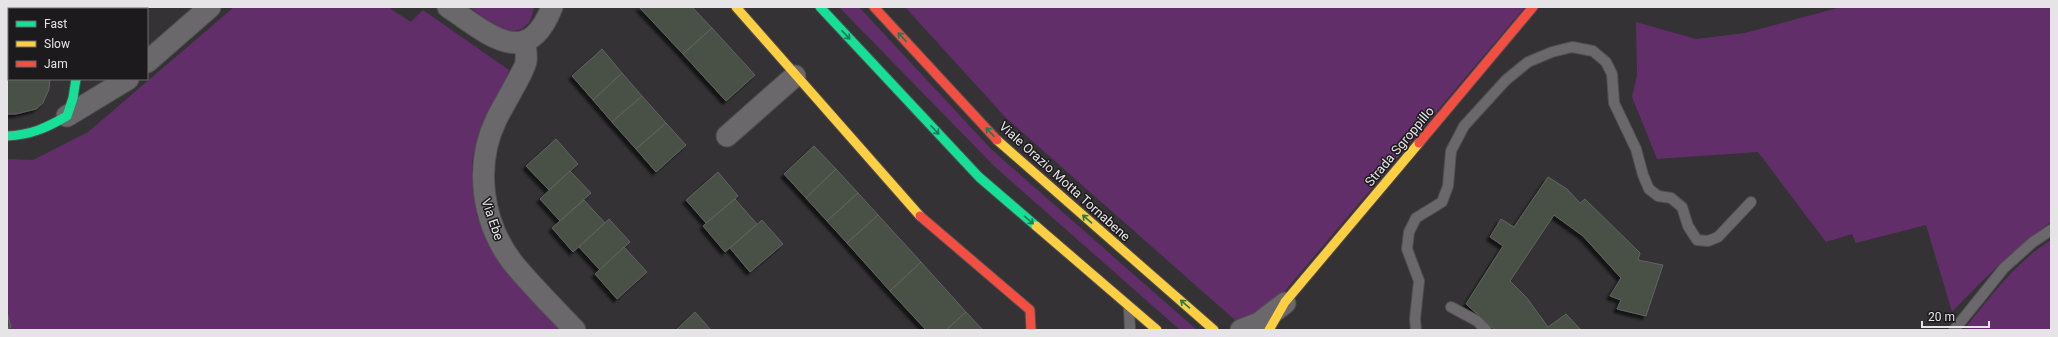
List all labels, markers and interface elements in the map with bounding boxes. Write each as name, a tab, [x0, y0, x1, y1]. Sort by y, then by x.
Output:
legend	[8, 8, 148, 80]
text: Fast	[44, 17, 67, 31]
one-way arrow	[841, 30, 850, 40]
one-way arrow	[897, 31, 906, 42]
text: Slow	[44, 37, 70, 51]
text: Jam	[44, 57, 68, 71]
street label: Strada Sgroppillo	[1362, 104, 1437, 189]
street label: Viale Orazio Motta Tornabene	[996, 119, 1133, 244]
one-way arrow	[930, 125, 940, 135]
one-way arrow	[985, 127, 995, 137]
street label: Via Ebe	[478, 196, 507, 242]
one-way arrow	[1082, 215, 1092, 224]
one-way arrow	[1024, 216, 1034, 225]
one-way arrow	[1179, 300, 1190, 309]
scale bar	[1922, 303, 1989, 329]
text: 20 m	[1928, 310, 1955, 324]

